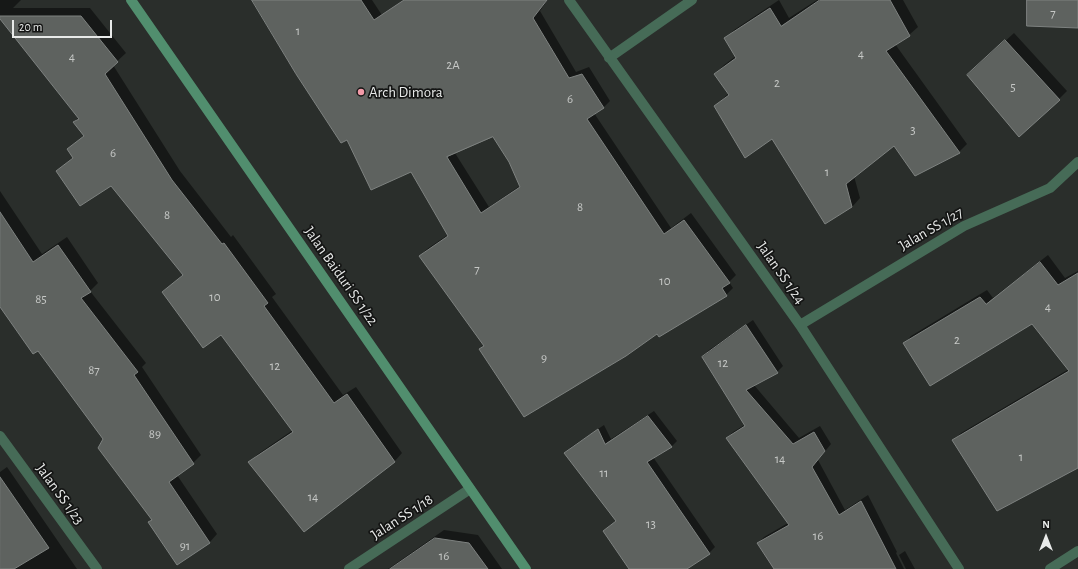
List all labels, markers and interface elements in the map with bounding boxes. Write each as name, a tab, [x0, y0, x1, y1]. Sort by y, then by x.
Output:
house number: 7	[1050, 5, 1056, 21]
scale bar	[14, 12, 114, 38]
text: 20 m	[19, 21, 42, 33]
house number: 1	[296, 23, 300, 39]
house number: 4	[858, 46, 864, 62]
house number: 4	[69, 49, 75, 65]
house number: 2A	[446, 57, 460, 73]
house number: 2	[774, 75, 780, 91]
house number: 5	[1010, 79, 1016, 95]
place label: Arch Dimora	[369, 83, 443, 101]
marker: Arch Dimora	[356, 87, 366, 97]
house number: 6	[567, 91, 573, 107]
house number: 3	[910, 122, 916, 138]
house number: 6	[110, 145, 116, 161]
house number: 1	[825, 164, 829, 180]
house number: 8	[577, 199, 583, 215]
street label: Jalan SS 1/27	[896, 203, 966, 255]
house number: 8	[164, 207, 170, 223]
street label: Jalan Baiduri SS 1/22	[300, 223, 382, 329]
street label: Jalan SS 1/24	[753, 238, 809, 308]
house number: 7	[474, 261, 480, 277]
house number: 10	[659, 273, 671, 289]
house number: 10	[209, 289, 221, 305]
house number: 85	[35, 291, 47, 307]
house number: 4	[1045, 299, 1051, 315]
house number: 2	[954, 332, 960, 348]
house number: 9	[541, 350, 547, 366]
house number: 12	[718, 355, 728, 371]
house number: 12	[270, 358, 280, 374]
house number: 87	[88, 362, 100, 378]
house number: 89	[149, 426, 161, 442]
house number: 1	[1019, 449, 1023, 465]
house number: 14	[775, 451, 785, 467]
street label: Jalan SS 1/23	[32, 460, 88, 528]
house number: 11	[600, 465, 608, 481]
house number: 14	[308, 489, 318, 505]
street label: Jalan SS 1/18	[368, 490, 436, 544]
house number: 13	[646, 516, 656, 532]
north arrow	[1026, 517, 1066, 557]
text: N	[1042, 519, 1050, 530]
house number: 16	[813, 528, 823, 544]
house number: 91	[180, 538, 190, 554]
house number: 16	[439, 548, 449, 564]

